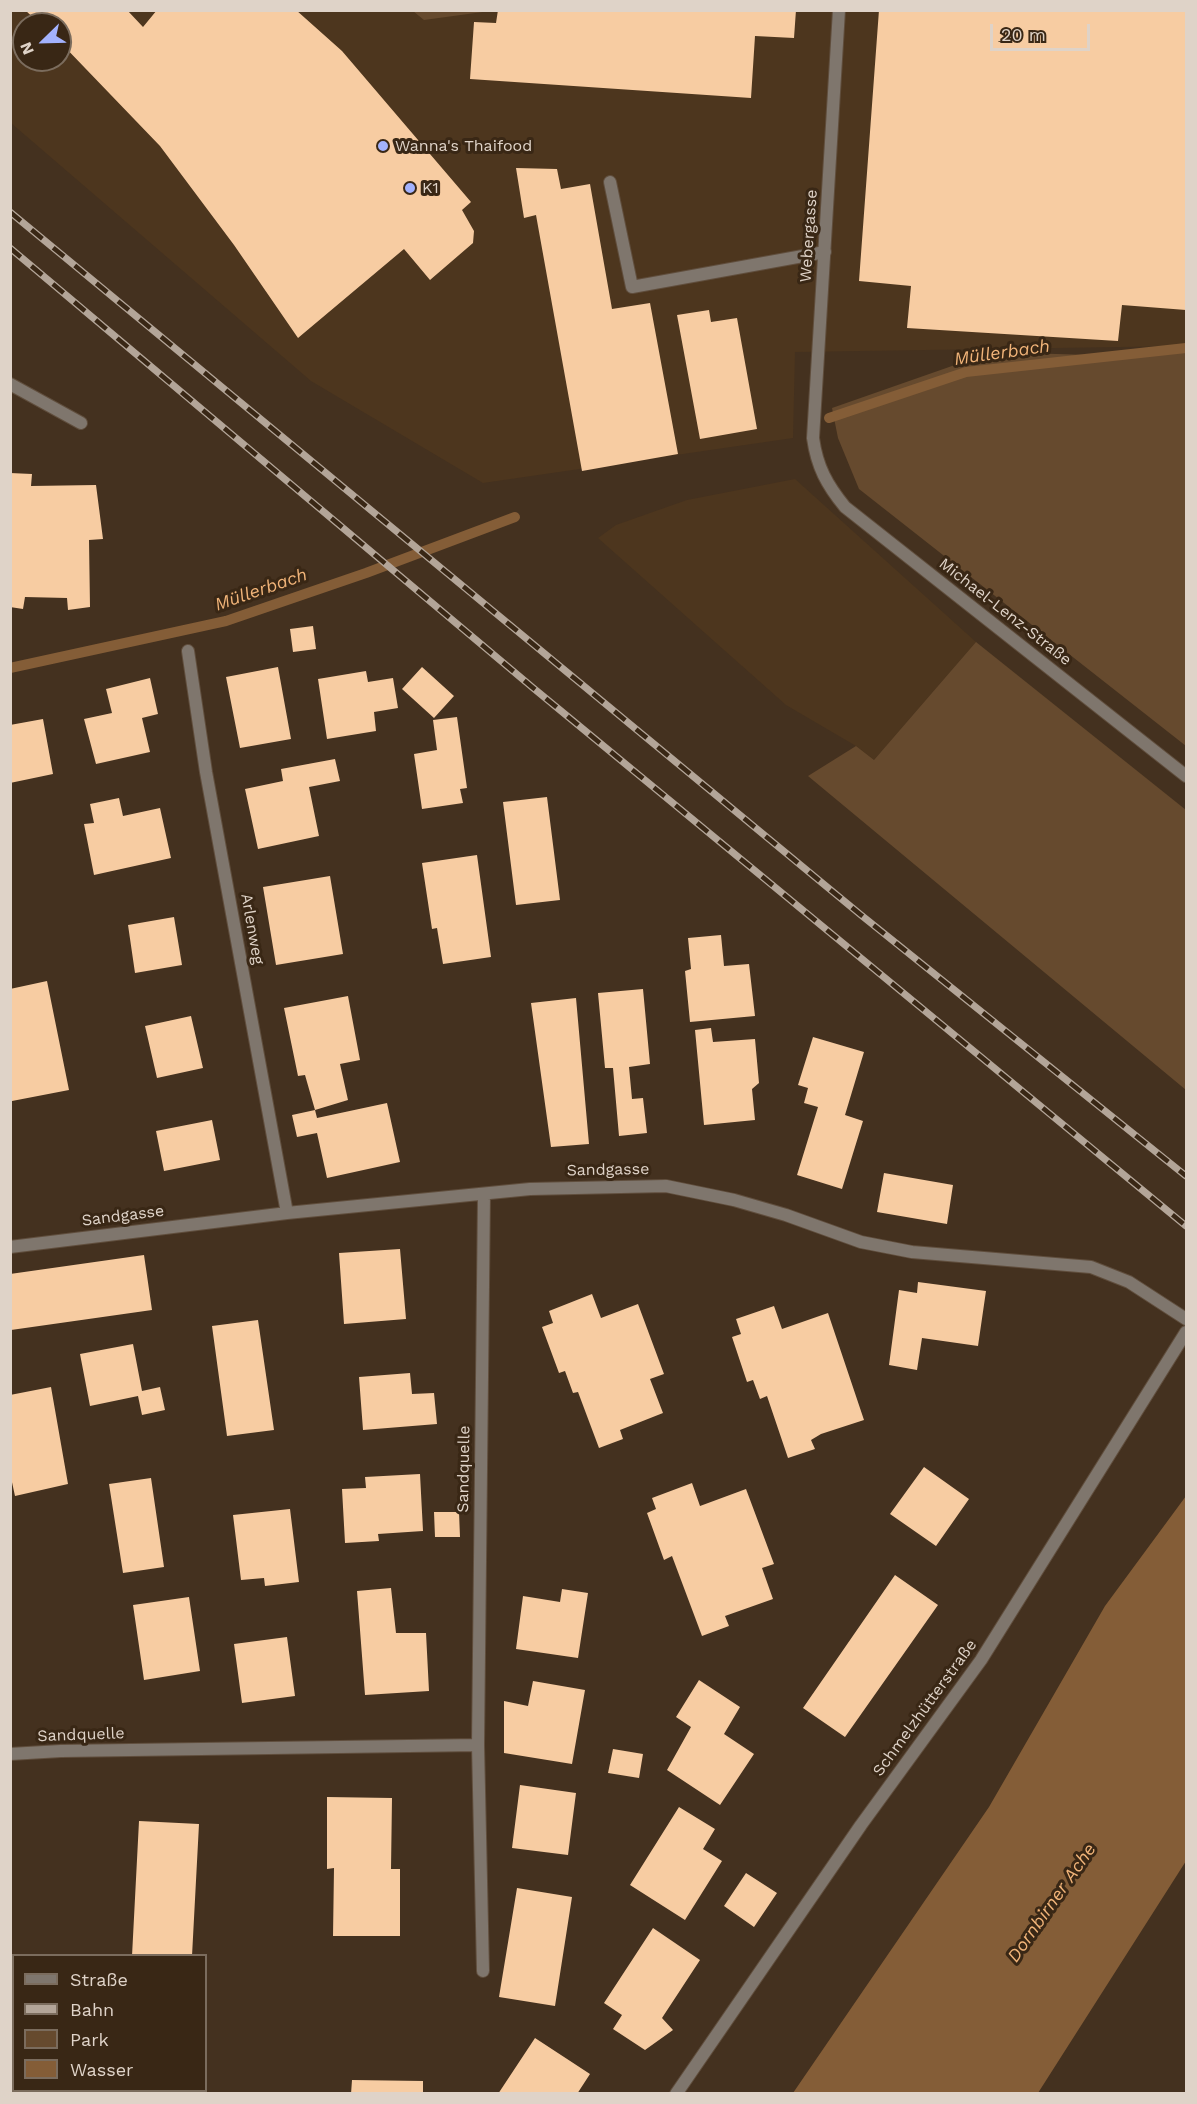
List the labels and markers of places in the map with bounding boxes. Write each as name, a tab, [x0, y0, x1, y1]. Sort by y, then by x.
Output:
place label: Wanna's Thaifood	[395, 136, 532, 156]
marker: Wanna's Thaifood	[376, 139, 390, 153]
place label: K1	[422, 178, 439, 198]
marker: K1	[403, 181, 417, 195]

